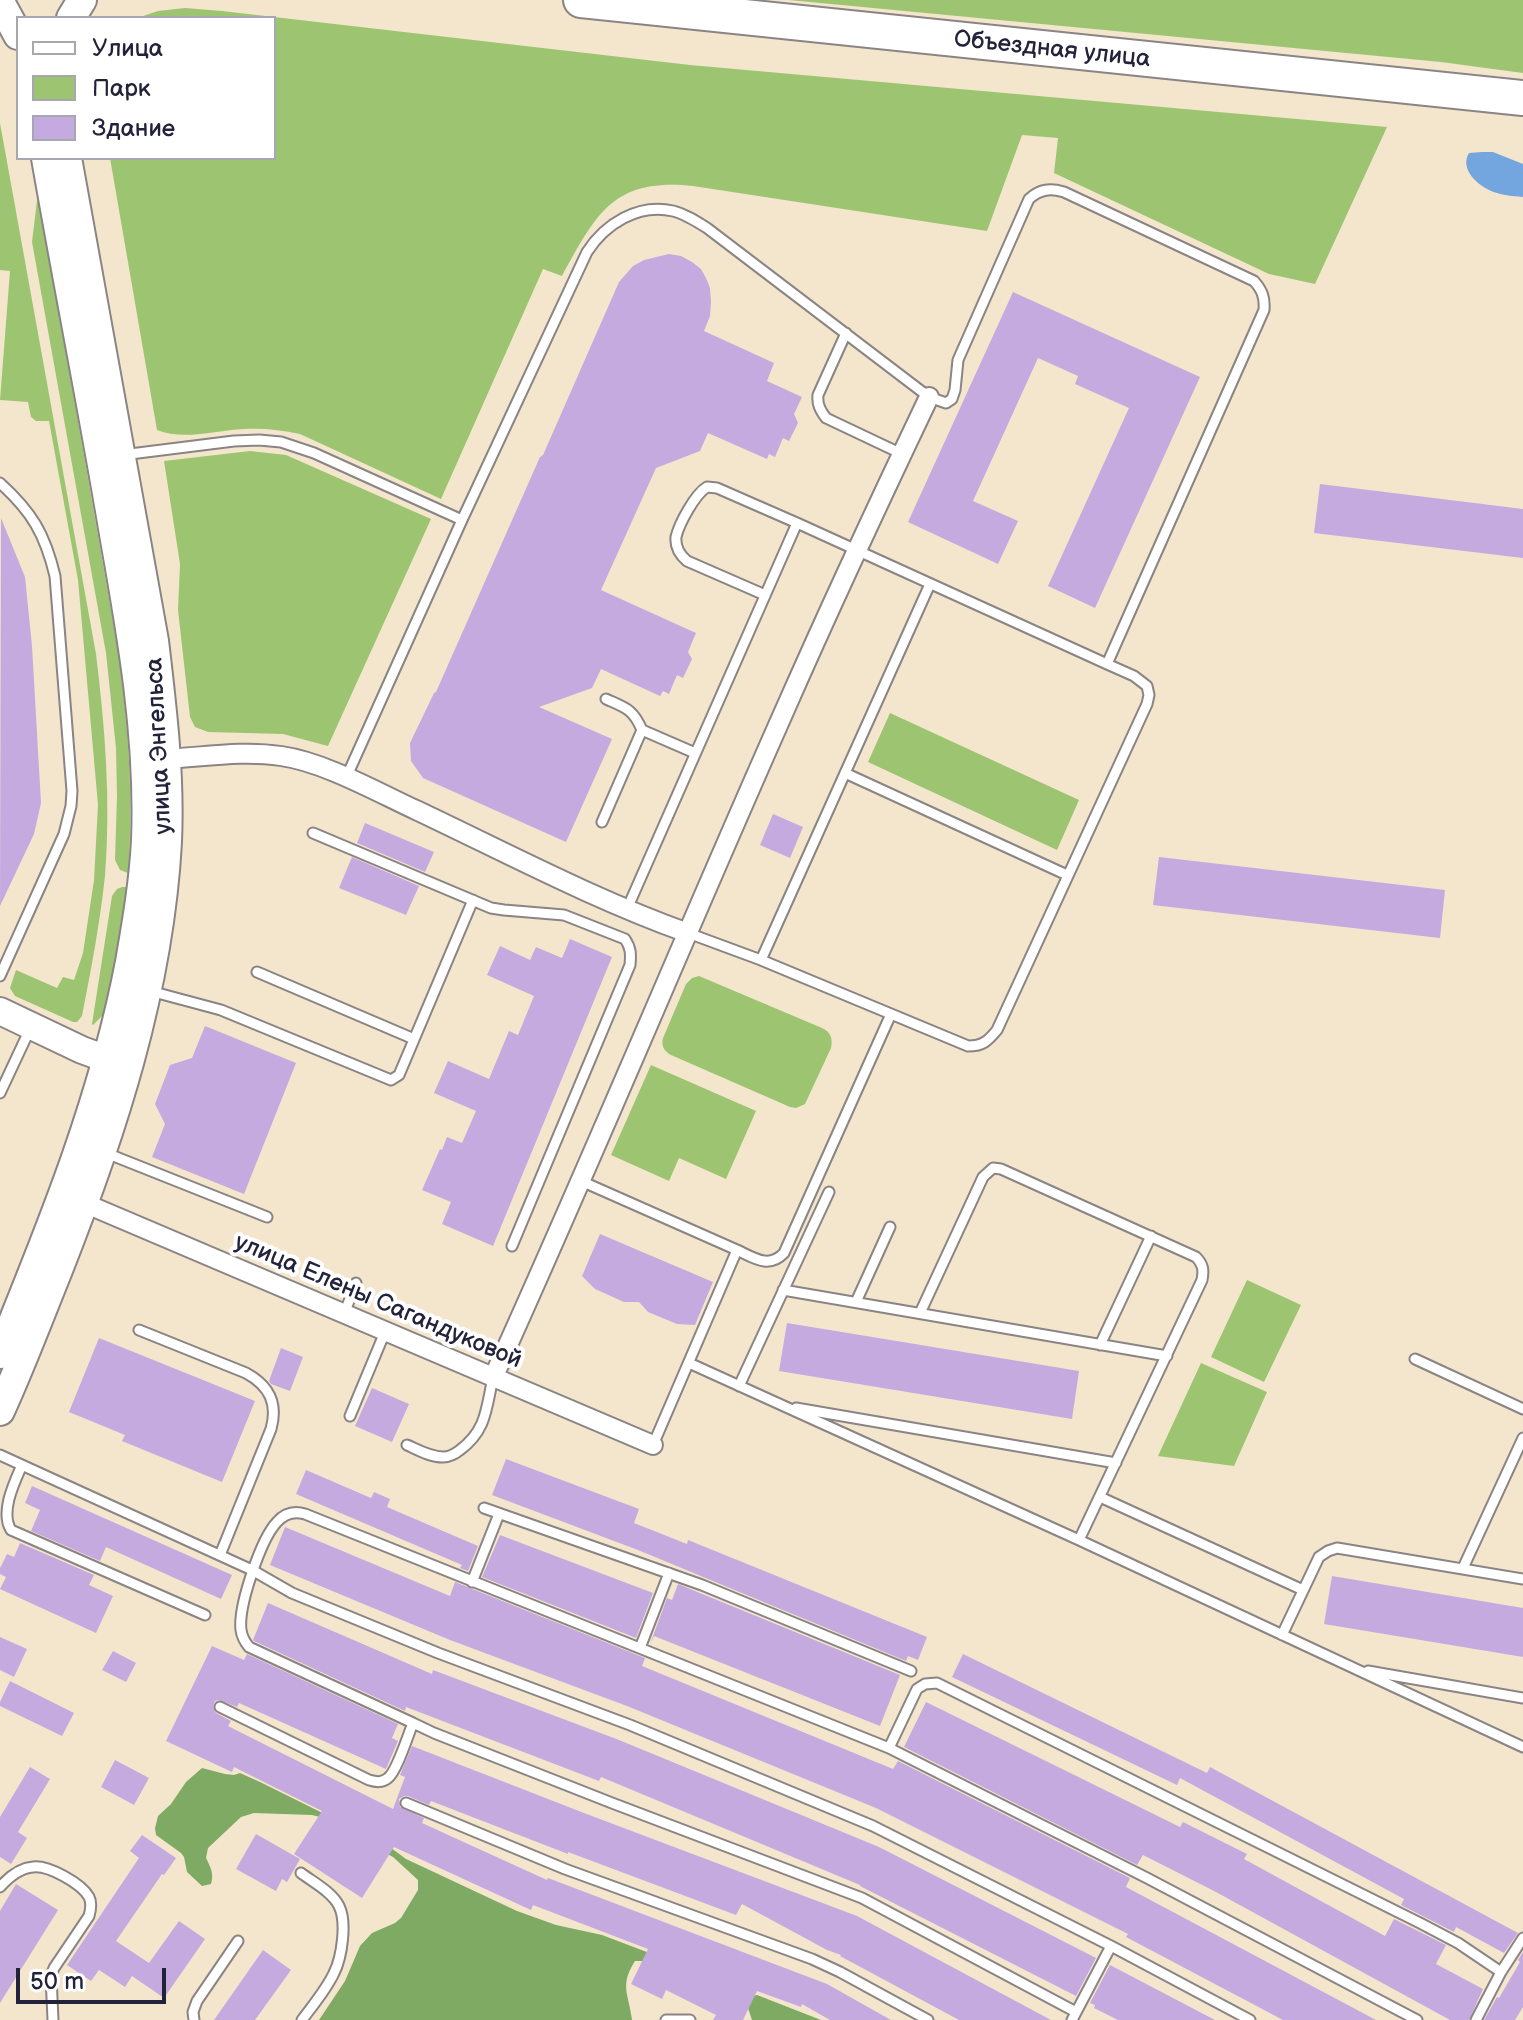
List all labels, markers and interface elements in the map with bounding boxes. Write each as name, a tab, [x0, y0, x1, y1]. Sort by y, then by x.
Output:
legend	[16, 16, 276, 160]
street label: Объездная улица	[952, 25, 1152, 75]
text: Улица	[92, 34, 163, 63]
text: Парк	[92, 74, 150, 103]
text: Здание	[92, 114, 175, 143]
street label: улица Энгельса	[141, 657, 179, 835]
street label: улица Елены Сагандуковой	[230, 1228, 526, 1376]
scale bar	[20, 1952, 170, 2002]
text: 50 m	[30, 1967, 84, 1996]

